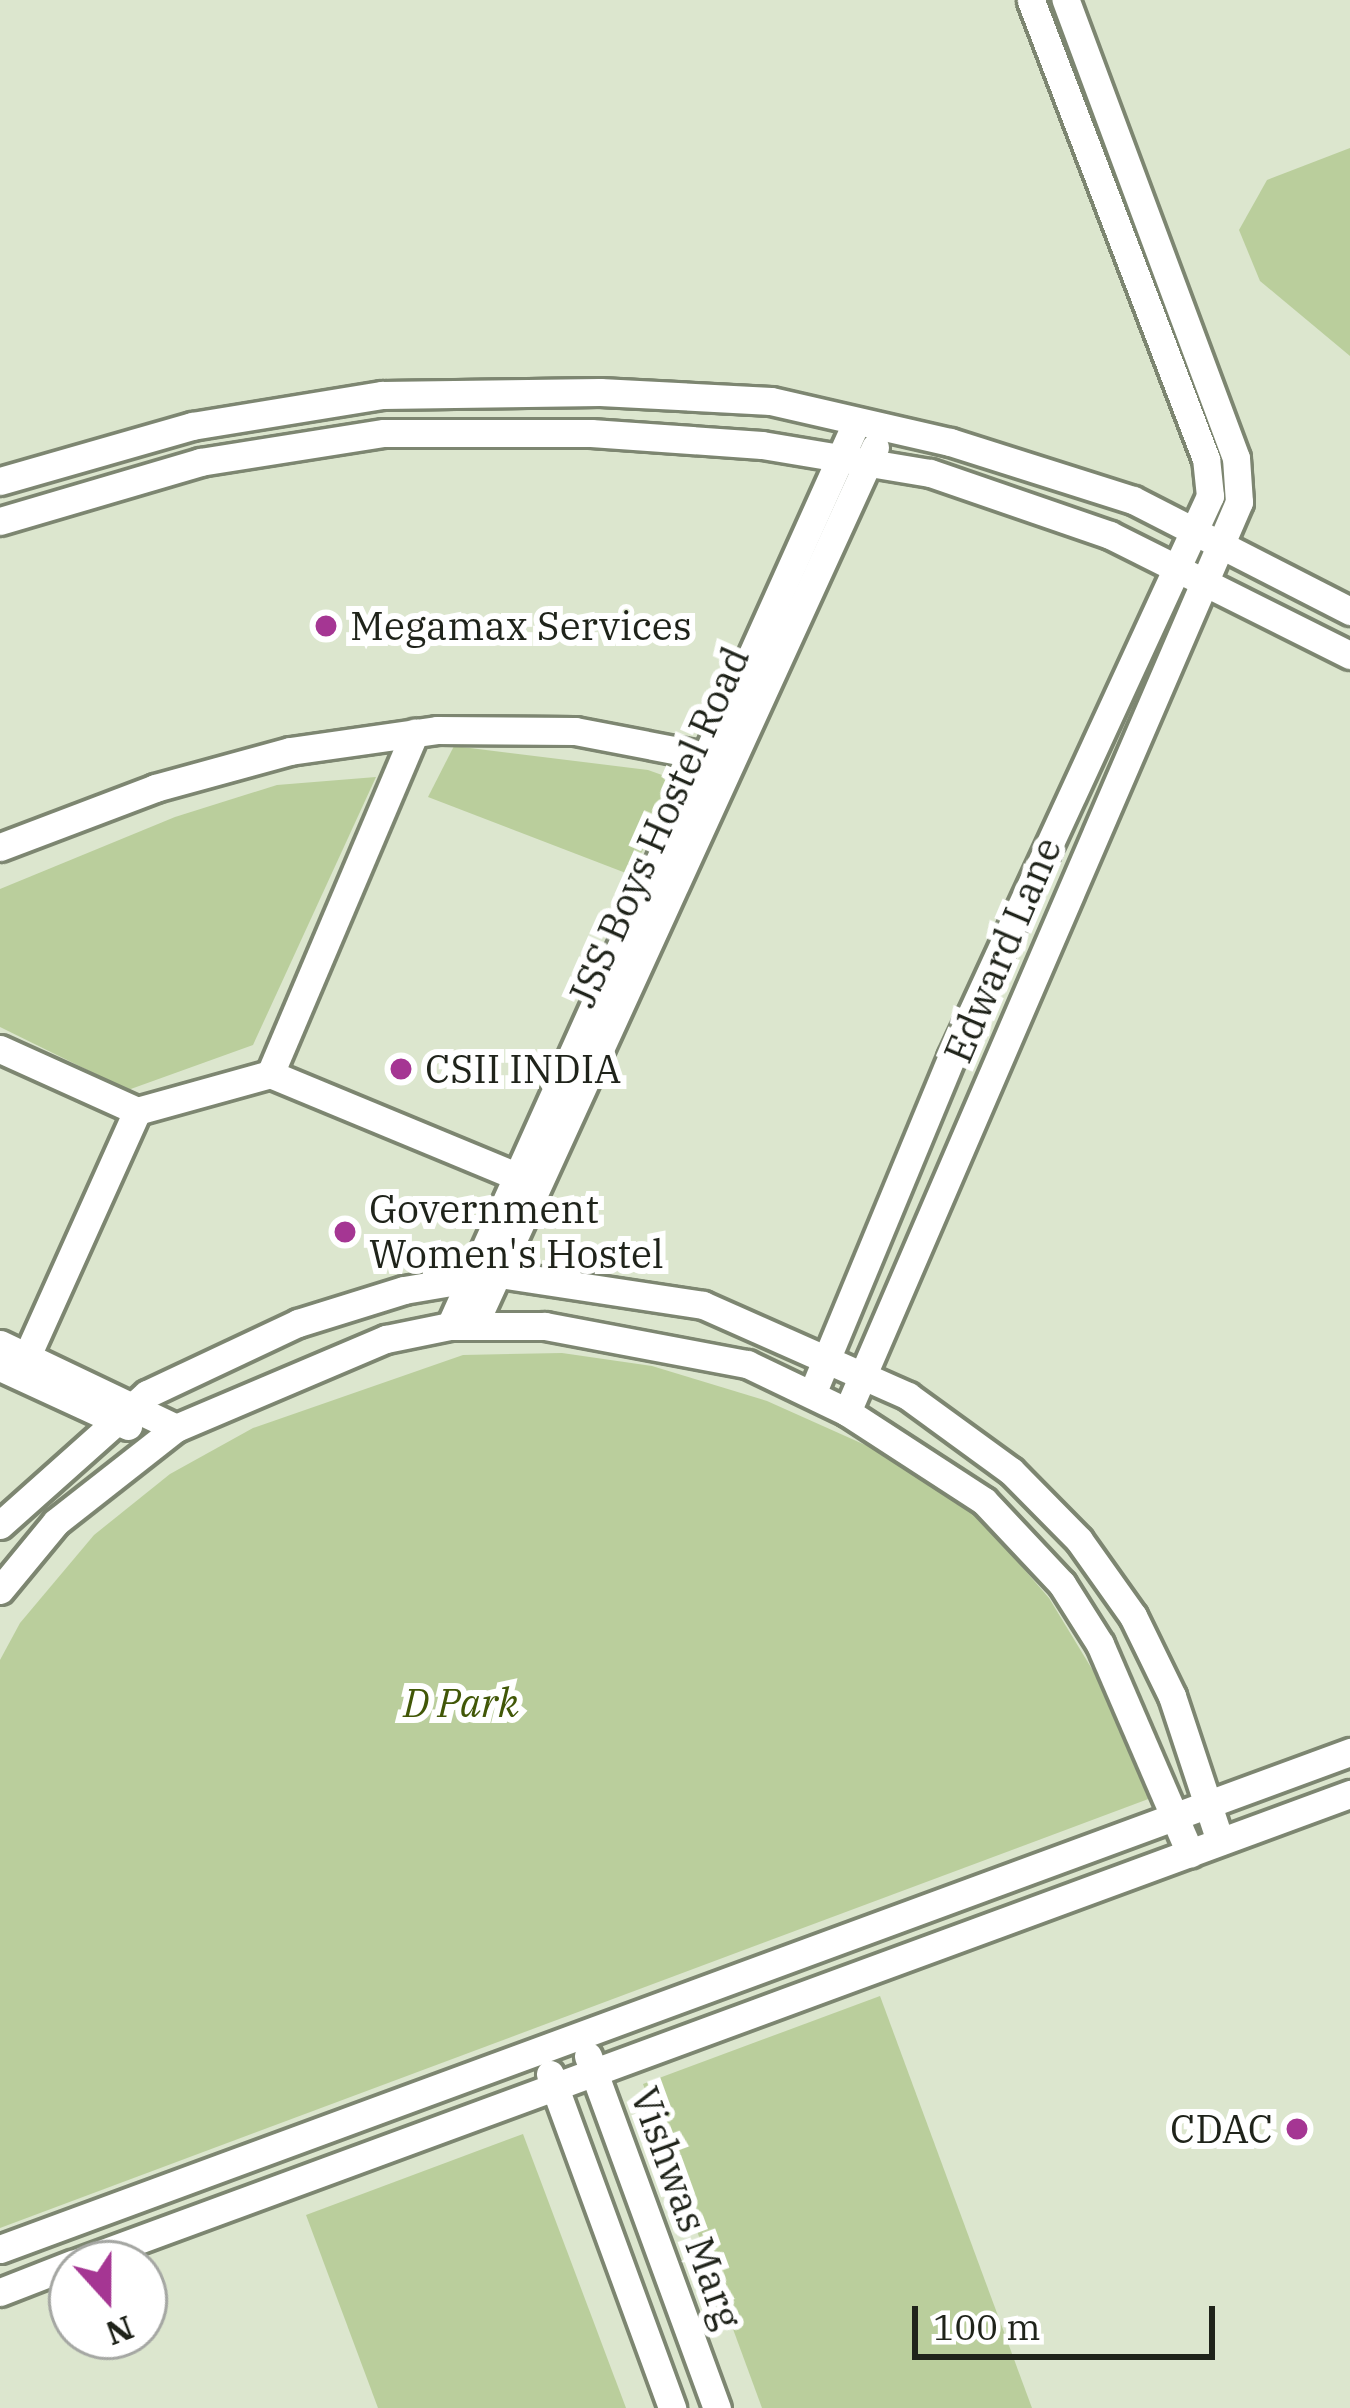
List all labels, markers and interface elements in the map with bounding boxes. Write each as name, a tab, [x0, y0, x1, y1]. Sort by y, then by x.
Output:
place label: Megamax Services	[350, 603, 692, 649]
marker: Megamax Services	[313, 613, 339, 639]
street label: JSS Boys Hostel Road	[559, 640, 759, 1014]
street label: Edward Lane	[935, 830, 1071, 1070]
place label: CSII INDIA	[425, 1046, 621, 1092]
marker: CSII INDIA	[388, 1056, 414, 1082]
place label: Government Women's Hostel	[369, 1187, 664, 1278]
marker: Government Women's Hostel	[332, 1219, 358, 1245]
park label: D Park	[403, 1680, 519, 1726]
street label: Vishwas Marg	[621, 2081, 751, 2335]
place label: CDAC	[1170, 2106, 1273, 2152]
marker: CDAC	[1284, 2116, 1310, 2142]
north arrow	[48, 2240, 168, 2360]
scale bar	[918, 2282, 1221, 2356]
text: 100 m	[933, 2303, 1040, 2350]
text: N	[100, 2307, 140, 2356]

